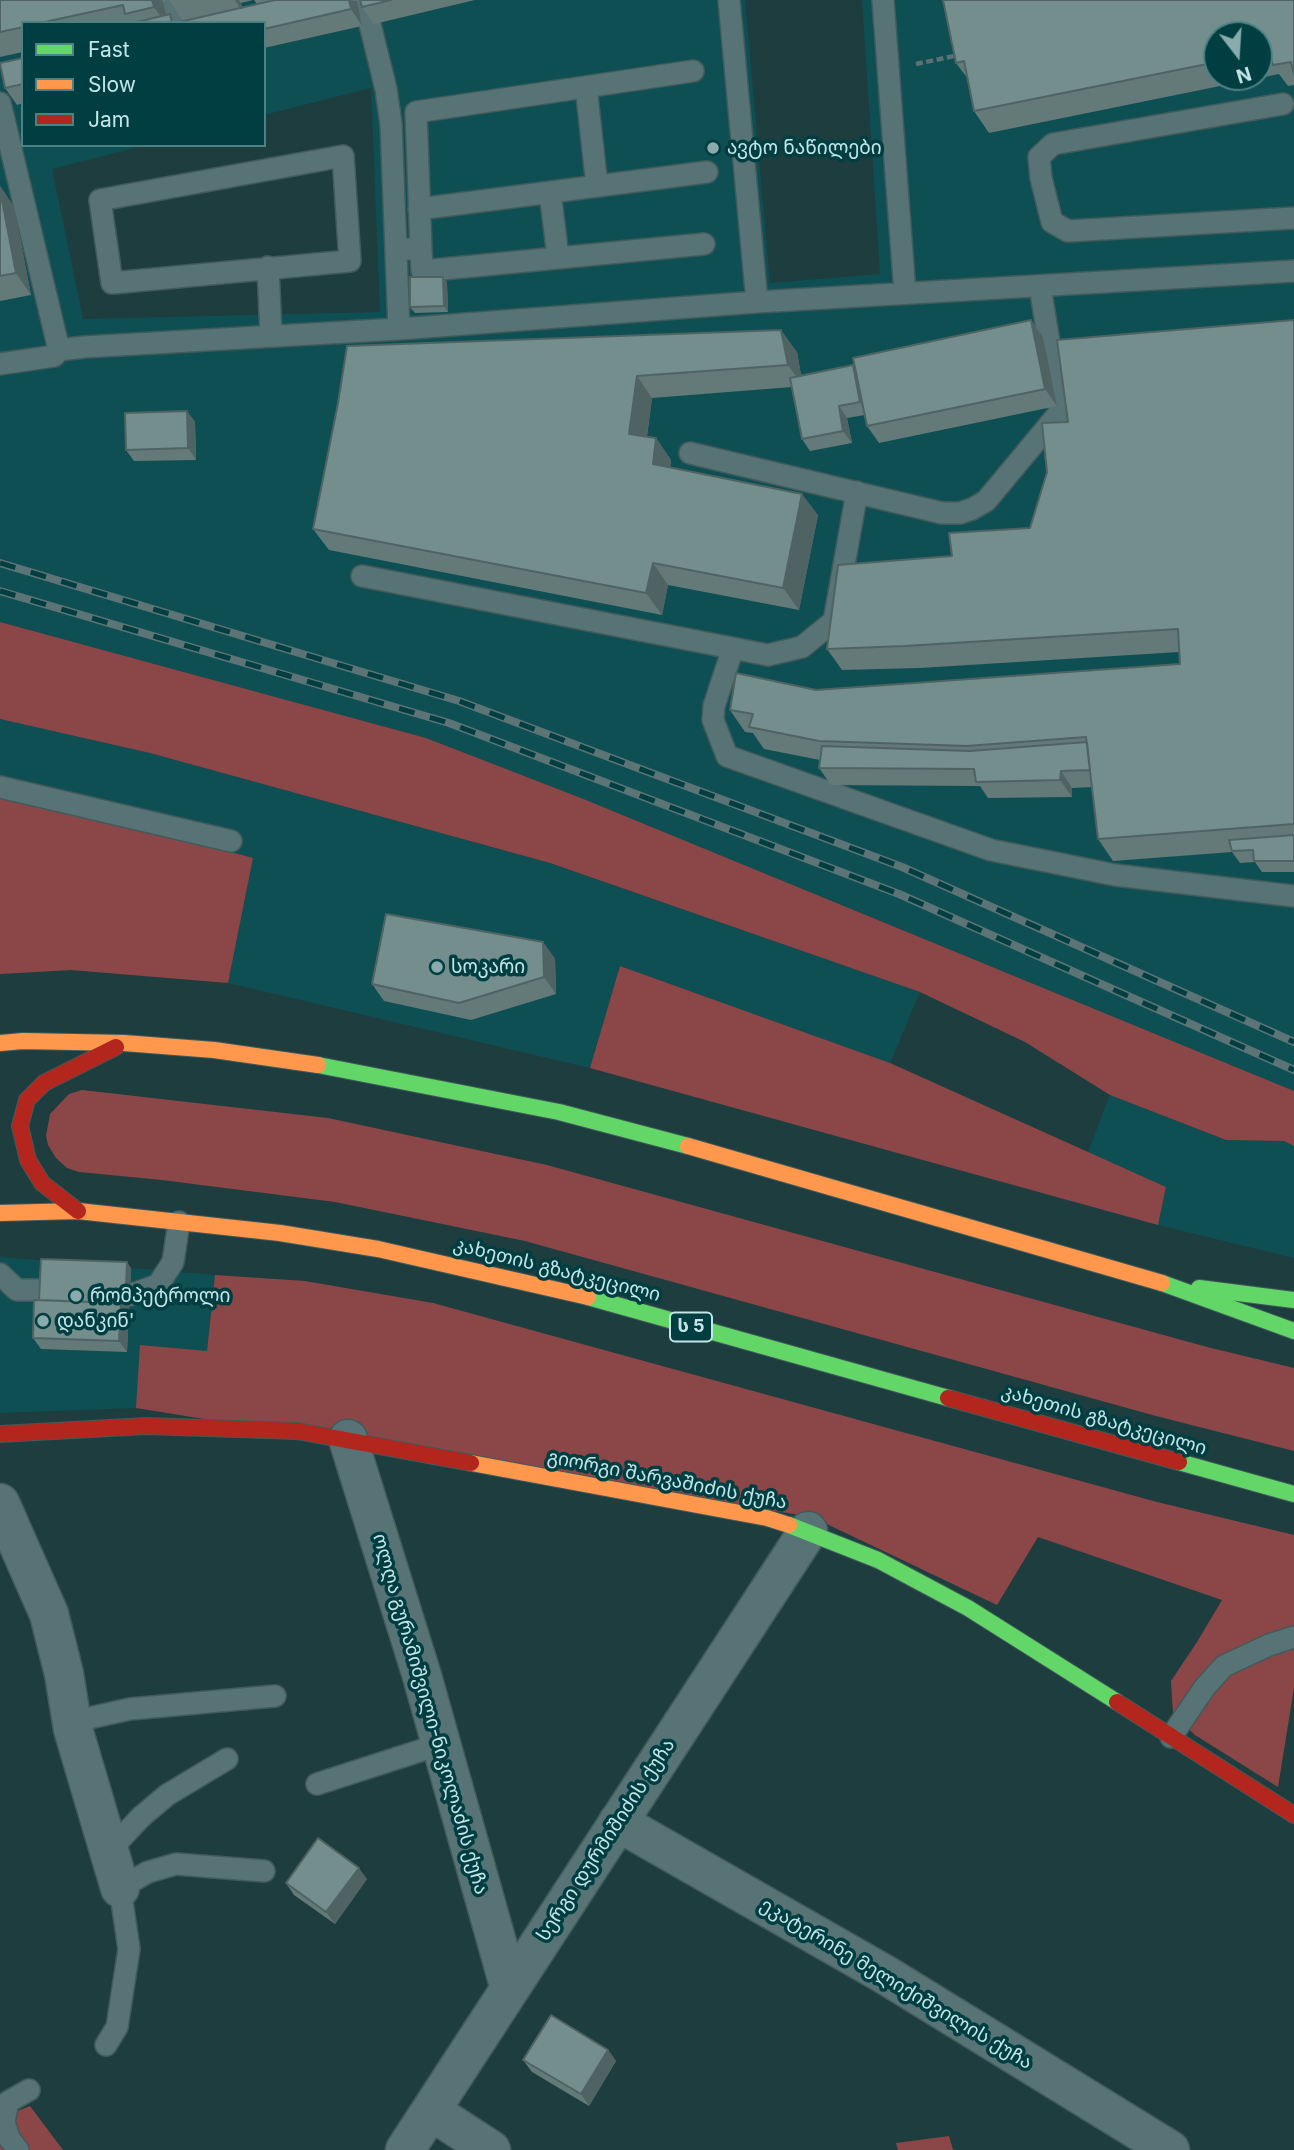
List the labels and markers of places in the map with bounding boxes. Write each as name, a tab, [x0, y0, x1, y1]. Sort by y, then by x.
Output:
place label: ავტო ნაწილები	[727, 137, 882, 159]
marker: ავტო ნაწილები	[705, 140, 721, 156]
place label: სოკარი	[451, 956, 525, 978]
marker: სოკარი	[429, 959, 445, 975]
place label: რომპეტროლი	[90, 1285, 230, 1307]
marker: რომპეტროლი	[68, 1288, 84, 1304]
place label: დანკინ'	[57, 1310, 135, 1332]
marker: დანკინ'	[35, 1313, 51, 1329]

